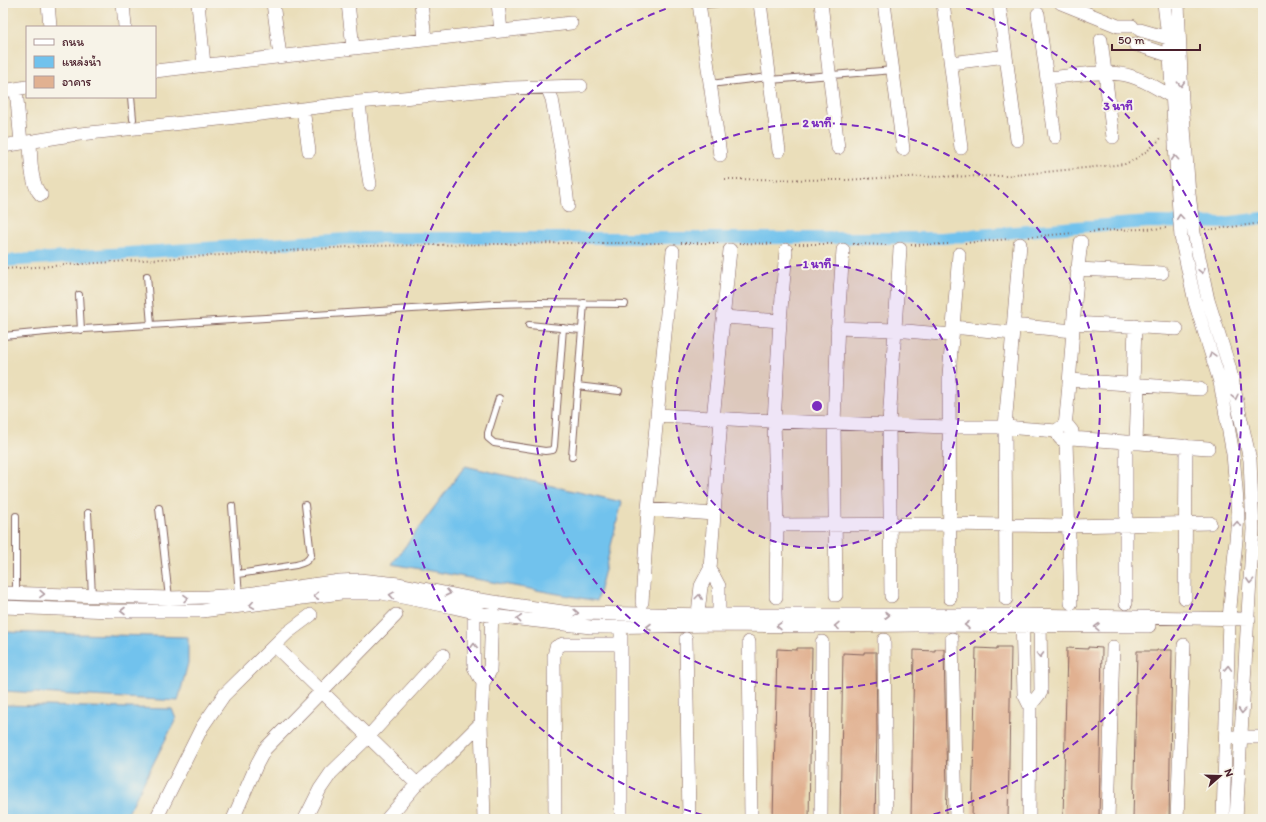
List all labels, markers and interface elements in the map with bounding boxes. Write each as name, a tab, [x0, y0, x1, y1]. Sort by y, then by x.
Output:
legend	[26, 26, 156, 98]
scale bar	[1112, 26, 1200, 52]
text: 50 m	[1118, 33, 1144, 47]
text: ถนน	[62, 35, 84, 49]
text: แหล่งน้ำ	[62, 55, 101, 69]
text: อาคาร	[62, 75, 92, 89]
one-way arrow	[1177, 81, 1186, 87]
text: 3 นาที	[1103, 99, 1133, 113]
text: 2 นาที	[802, 116, 832, 130]
one-way arrow	[1171, 155, 1180, 161]
one-way arrow	[1175, 214, 1184, 220]
text: 1 นาที	[803, 257, 832, 271]
one-way arrow	[1197, 268, 1205, 275]
one-way arrow	[1208, 352, 1217, 359]
one-way arrow	[1231, 394, 1239, 400]
centre of rings	[810, 399, 824, 413]
one-way arrow	[1233, 521, 1242, 527]
one-way arrow	[1246, 578, 1255, 584]
one-way arrow	[445, 589, 451, 597]
one-way arrow	[39, 590, 45, 598]
one-way arrow	[313, 591, 319, 600]
one-way arrow	[388, 591, 395, 600]
one-way arrow	[183, 593, 189, 602]
one-way arrow	[695, 594, 704, 600]
one-way arrow	[249, 600, 256, 609]
one-way arrow	[120, 607, 126, 615]
one-way arrow	[573, 609, 579, 617]
one-way arrow	[884, 610, 890, 619]
one-way arrow	[516, 615, 522, 624]
one-way arrow	[964, 621, 970, 629]
one-way arrow	[776, 622, 782, 630]
one-way arrow	[834, 622, 840, 630]
one-way arrow	[646, 623, 652, 631]
one-way arrow	[1094, 623, 1100, 631]
one-way arrow	[470, 643, 478, 649]
one-way arrow	[1036, 652, 1044, 658]
one-way arrow	[1224, 665, 1232, 671]
one-way arrow	[1238, 708, 1247, 714]
north arrow	[1200, 756, 1240, 796]
text: N	[1222, 767, 1236, 778]

